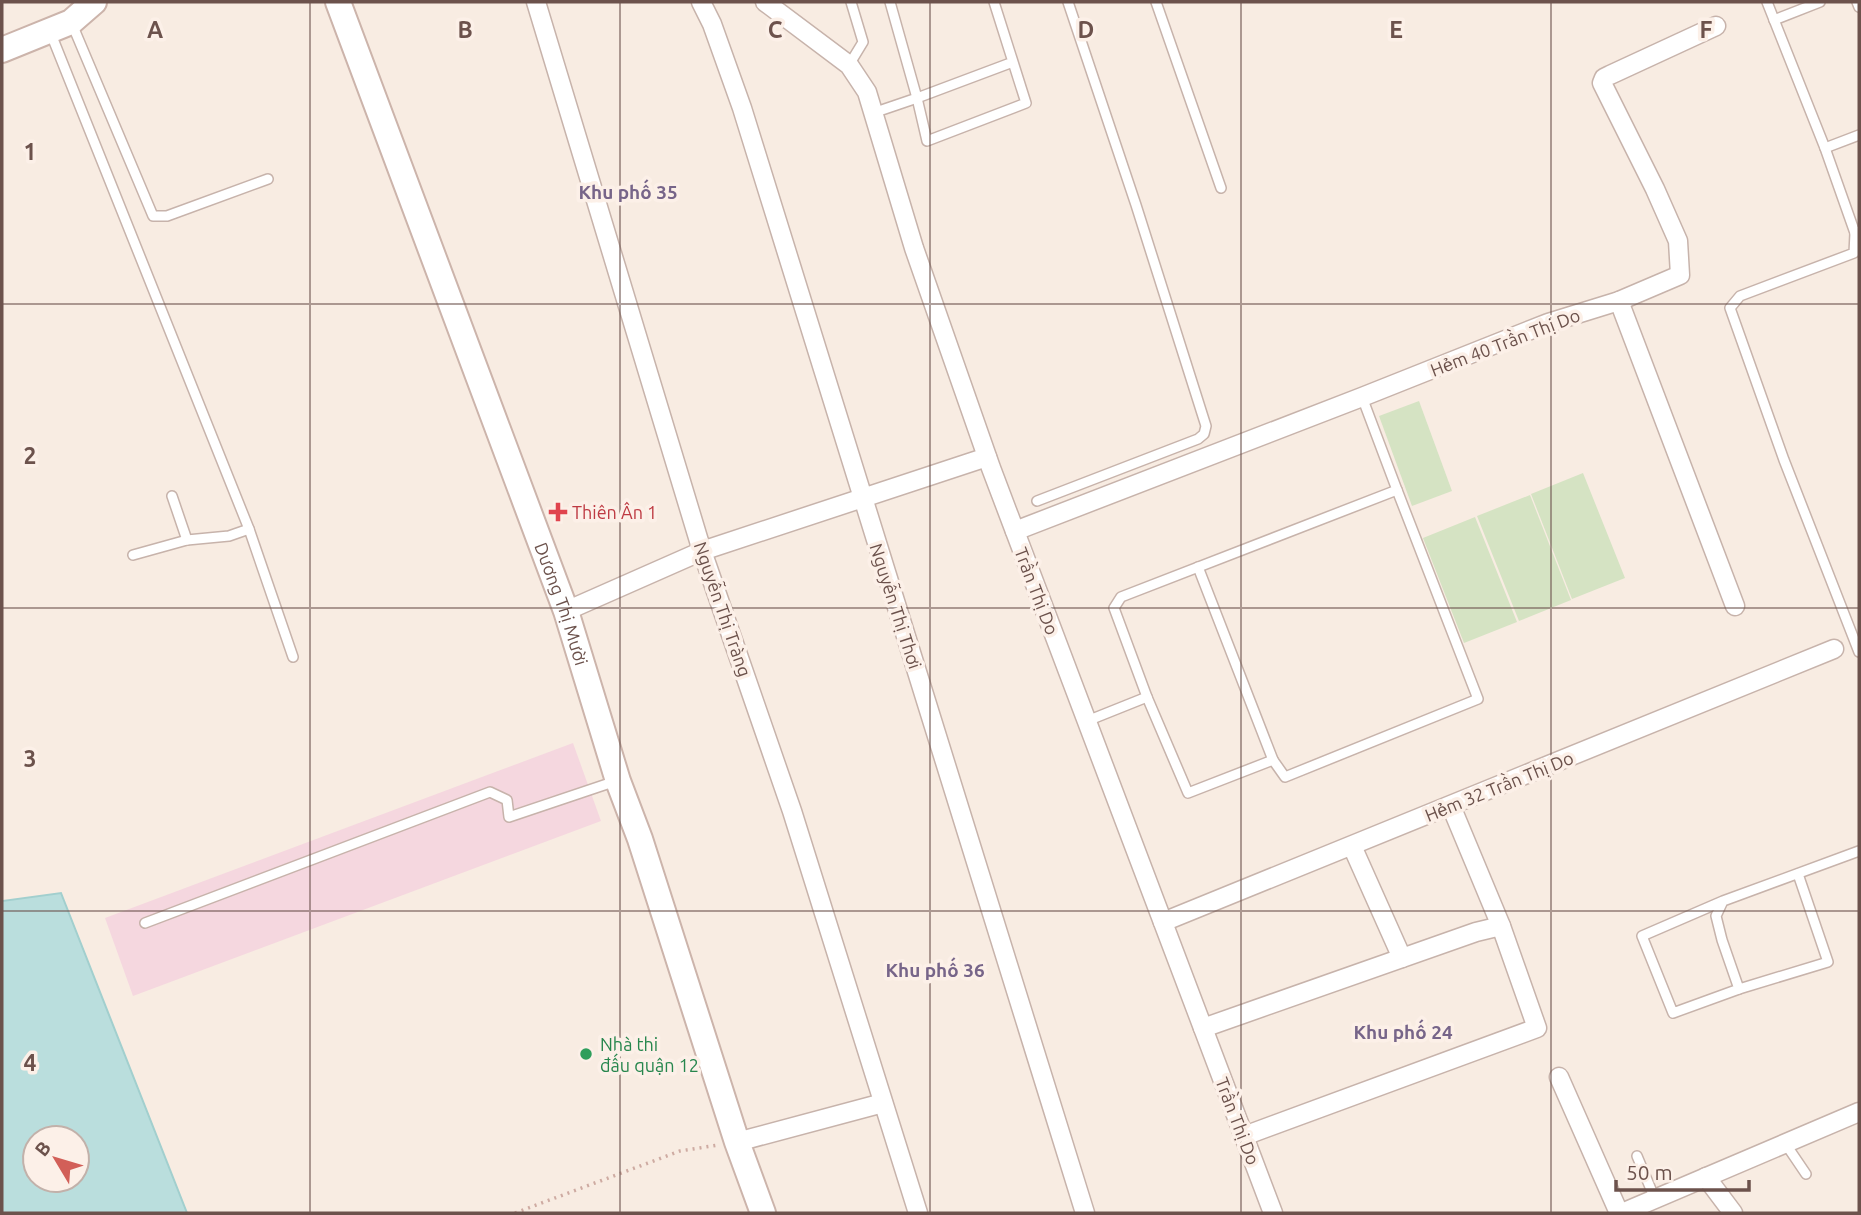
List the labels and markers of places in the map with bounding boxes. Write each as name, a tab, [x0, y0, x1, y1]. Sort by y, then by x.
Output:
place label: Thiên Ân 1	[572, 501, 657, 522]
marker: Thiên Ân 1	[550, 504, 566, 520]
place label: Nhà thi đấu quận 12	[600, 1034, 699, 1075]
marker: Nhà thi đấu quận 12	[578, 1046, 594, 1062]

